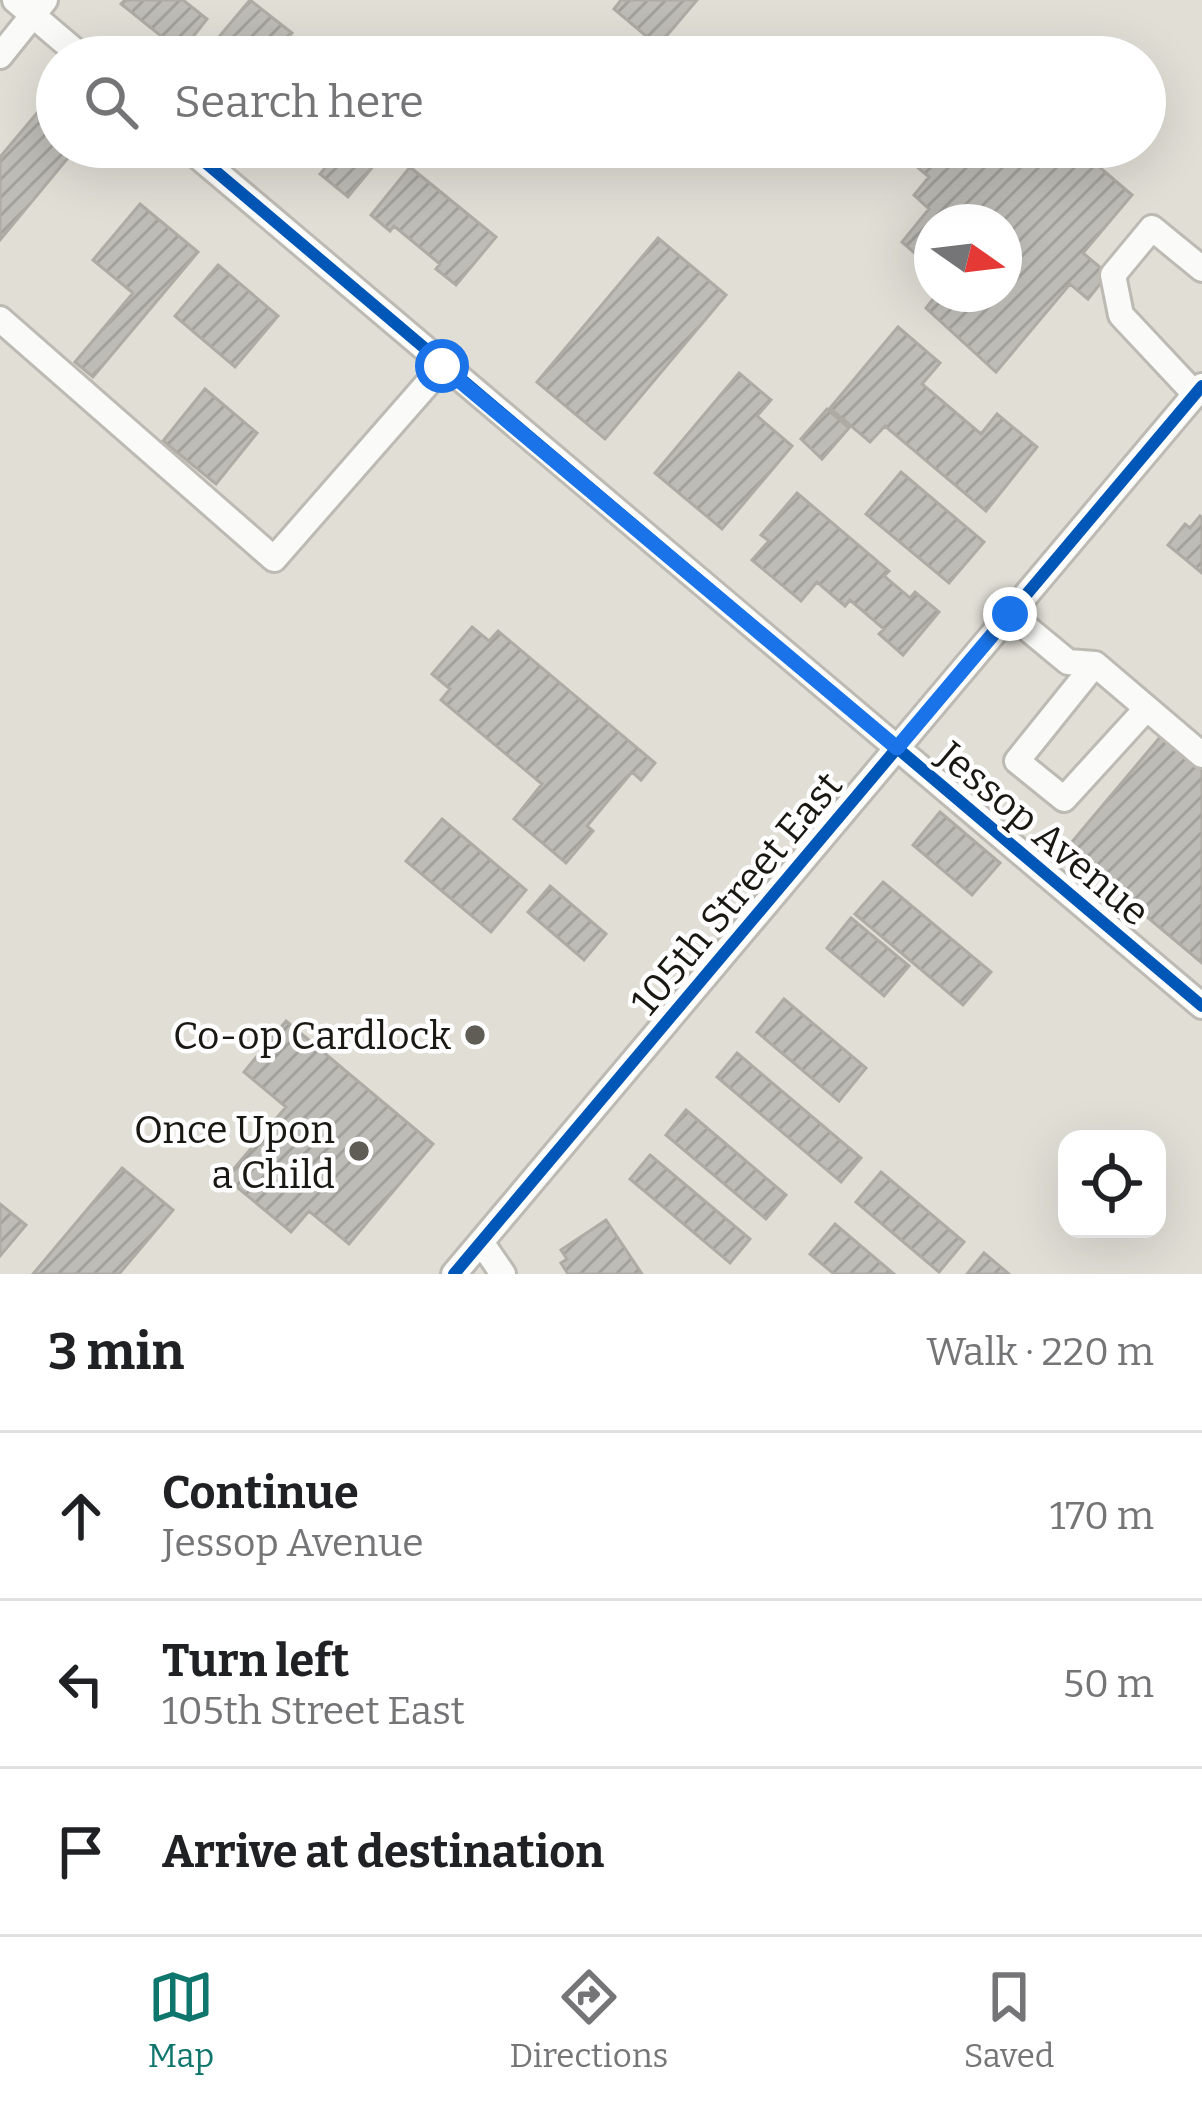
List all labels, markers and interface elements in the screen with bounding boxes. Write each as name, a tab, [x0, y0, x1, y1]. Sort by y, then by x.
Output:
search box	[36, 36, 1166, 168]
icon: search	[78, 69, 144, 135]
text: Search here	[174, 75, 424, 129]
north arrow	[914, 204, 1022, 312]
route start	[415, 339, 469, 393]
route end	[983, 587, 1037, 641]
street label: Jessop Avenue	[928, 731, 1158, 935]
street label: 105th Street East	[622, 763, 852, 1024]
place label: Co-op Cardlock	[173, 1013, 451, 1059]
marker: Co-op Cardlock	[462, 1022, 488, 1048]
place label: Once Upon a Child	[134, 1107, 335, 1198]
map controls	[1058, 1130, 1166, 1238]
button: locate	[1058, 1130, 1166, 1238]
marker: Once Upon a Child	[346, 1138, 372, 1164]
text: 3 min	[48, 1321, 184, 1383]
text: Walk · 220 m	[926, 1329, 1154, 1375]
text: Continue	[162, 1466, 359, 1520]
icon: ahead	[48, 1483, 114, 1549]
text: 170 m	[1050, 1493, 1154, 1539]
text: Jessop Avenue	[162, 1520, 424, 1566]
text: Turn left	[162, 1634, 349, 1688]
icon: left	[48, 1651, 114, 1717]
text: 50 m	[1063, 1661, 1154, 1707]
text: 105th Street East	[162, 1688, 465, 1734]
icon: arrive	[48, 1819, 114, 1885]
text: Arrive at destination	[162, 1825, 604, 1879]
tab: Map	[148, 1964, 214, 2076]
tab: Directions	[510, 1964, 668, 2076]
tab: Saved	[964, 1964, 1054, 2076]

